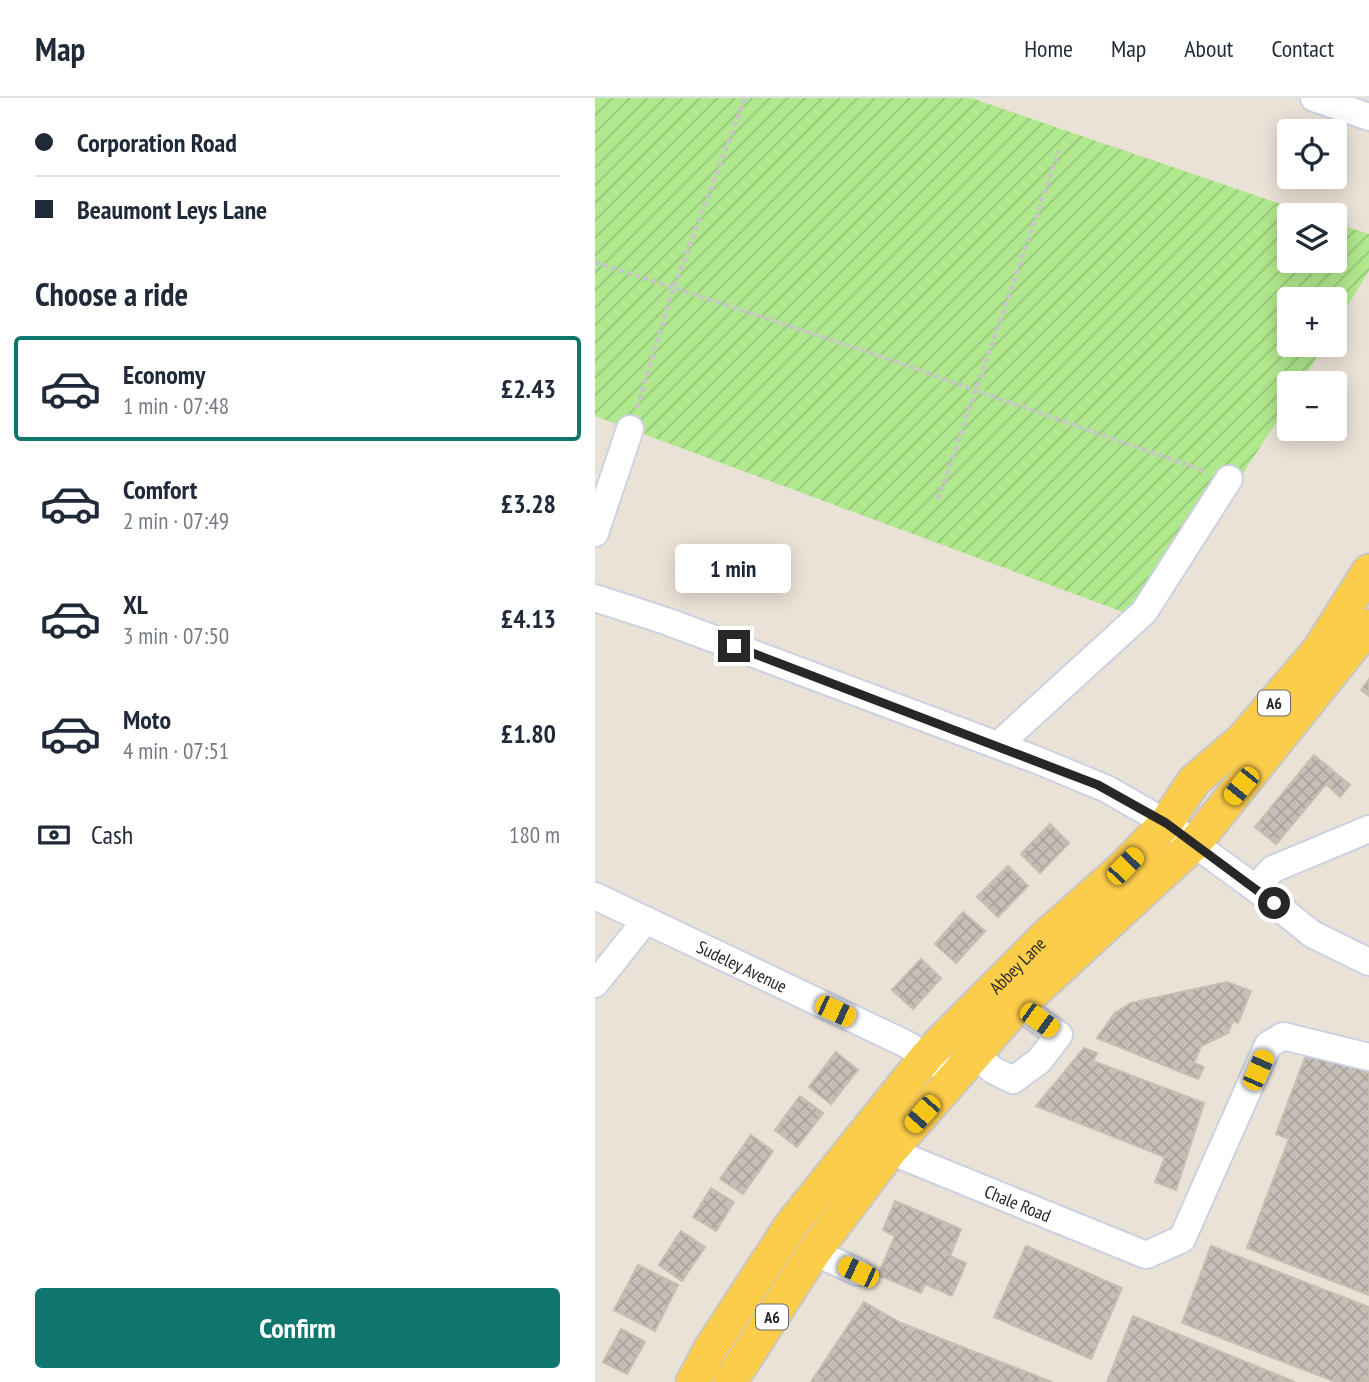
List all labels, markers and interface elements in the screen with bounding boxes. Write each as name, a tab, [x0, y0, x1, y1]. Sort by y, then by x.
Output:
text: Map	[35, 27, 85, 70]
text: Home	[1024, 33, 1073, 64]
text: Map	[1111, 33, 1146, 64]
text: About	[1184, 33, 1233, 64]
text: Contact	[1271, 33, 1334, 64]
map controls	[1277, 119, 1347, 441]
button: locate	[1277, 119, 1347, 189]
text: Corporation Road	[77, 126, 237, 159]
text: Beaumont Leys Lane	[77, 193, 267, 226]
button: layers	[1277, 203, 1347, 273]
text: Choose a ride	[35, 273, 188, 315]
button: +	[1277, 287, 1347, 357]
icon: car	[39, 357, 102, 420]
text: Economy	[123, 358, 205, 391]
button: −	[1277, 371, 1347, 441]
text: £2.43	[501, 372, 556, 405]
text: 1 min · 07:48	[123, 391, 229, 420]
icon: car	[39, 472, 102, 535]
text: Comfort	[123, 473, 197, 506]
text: £3.28	[501, 487, 556, 520]
text: 2 min · 07:49	[123, 506, 229, 535]
callout: 1 min	[676, 545, 792, 594]
text: 1 min	[710, 554, 756, 583]
icon: car	[39, 587, 102, 650]
text: XL	[123, 588, 148, 621]
text: £4.13	[501, 602, 556, 635]
text: 3 min · 07:50	[123, 621, 229, 650]
route end	[718, 630, 750, 662]
road number: A6	[1258, 690, 1290, 716]
icon: car	[39, 702, 102, 765]
text: Moto	[123, 703, 171, 736]
text: £1.80	[501, 717, 556, 750]
text: 4 min · 07:51	[123, 736, 229, 765]
car	[1220, 763, 1263, 809]
icon: cash	[35, 816, 73, 854]
text: Cash	[91, 818, 133, 851]
text: 180 m	[509, 820, 560, 849]
car	[1103, 844, 1148, 888]
route start	[1258, 887, 1290, 919]
street label: Abbey Lane	[984, 932, 1050, 999]
street label: Sudeley Avenue	[693, 935, 791, 997]
car	[812, 993, 859, 1029]
car	[1016, 999, 1063, 1041]
car	[1240, 1047, 1277, 1093]
car	[901, 1091, 944, 1137]
street label: Chale Road	[981, 1179, 1054, 1227]
car	[835, 1254, 882, 1290]
button: Confirm	[35, 1288, 560, 1368]
road number: A6	[756, 1304, 788, 1330]

